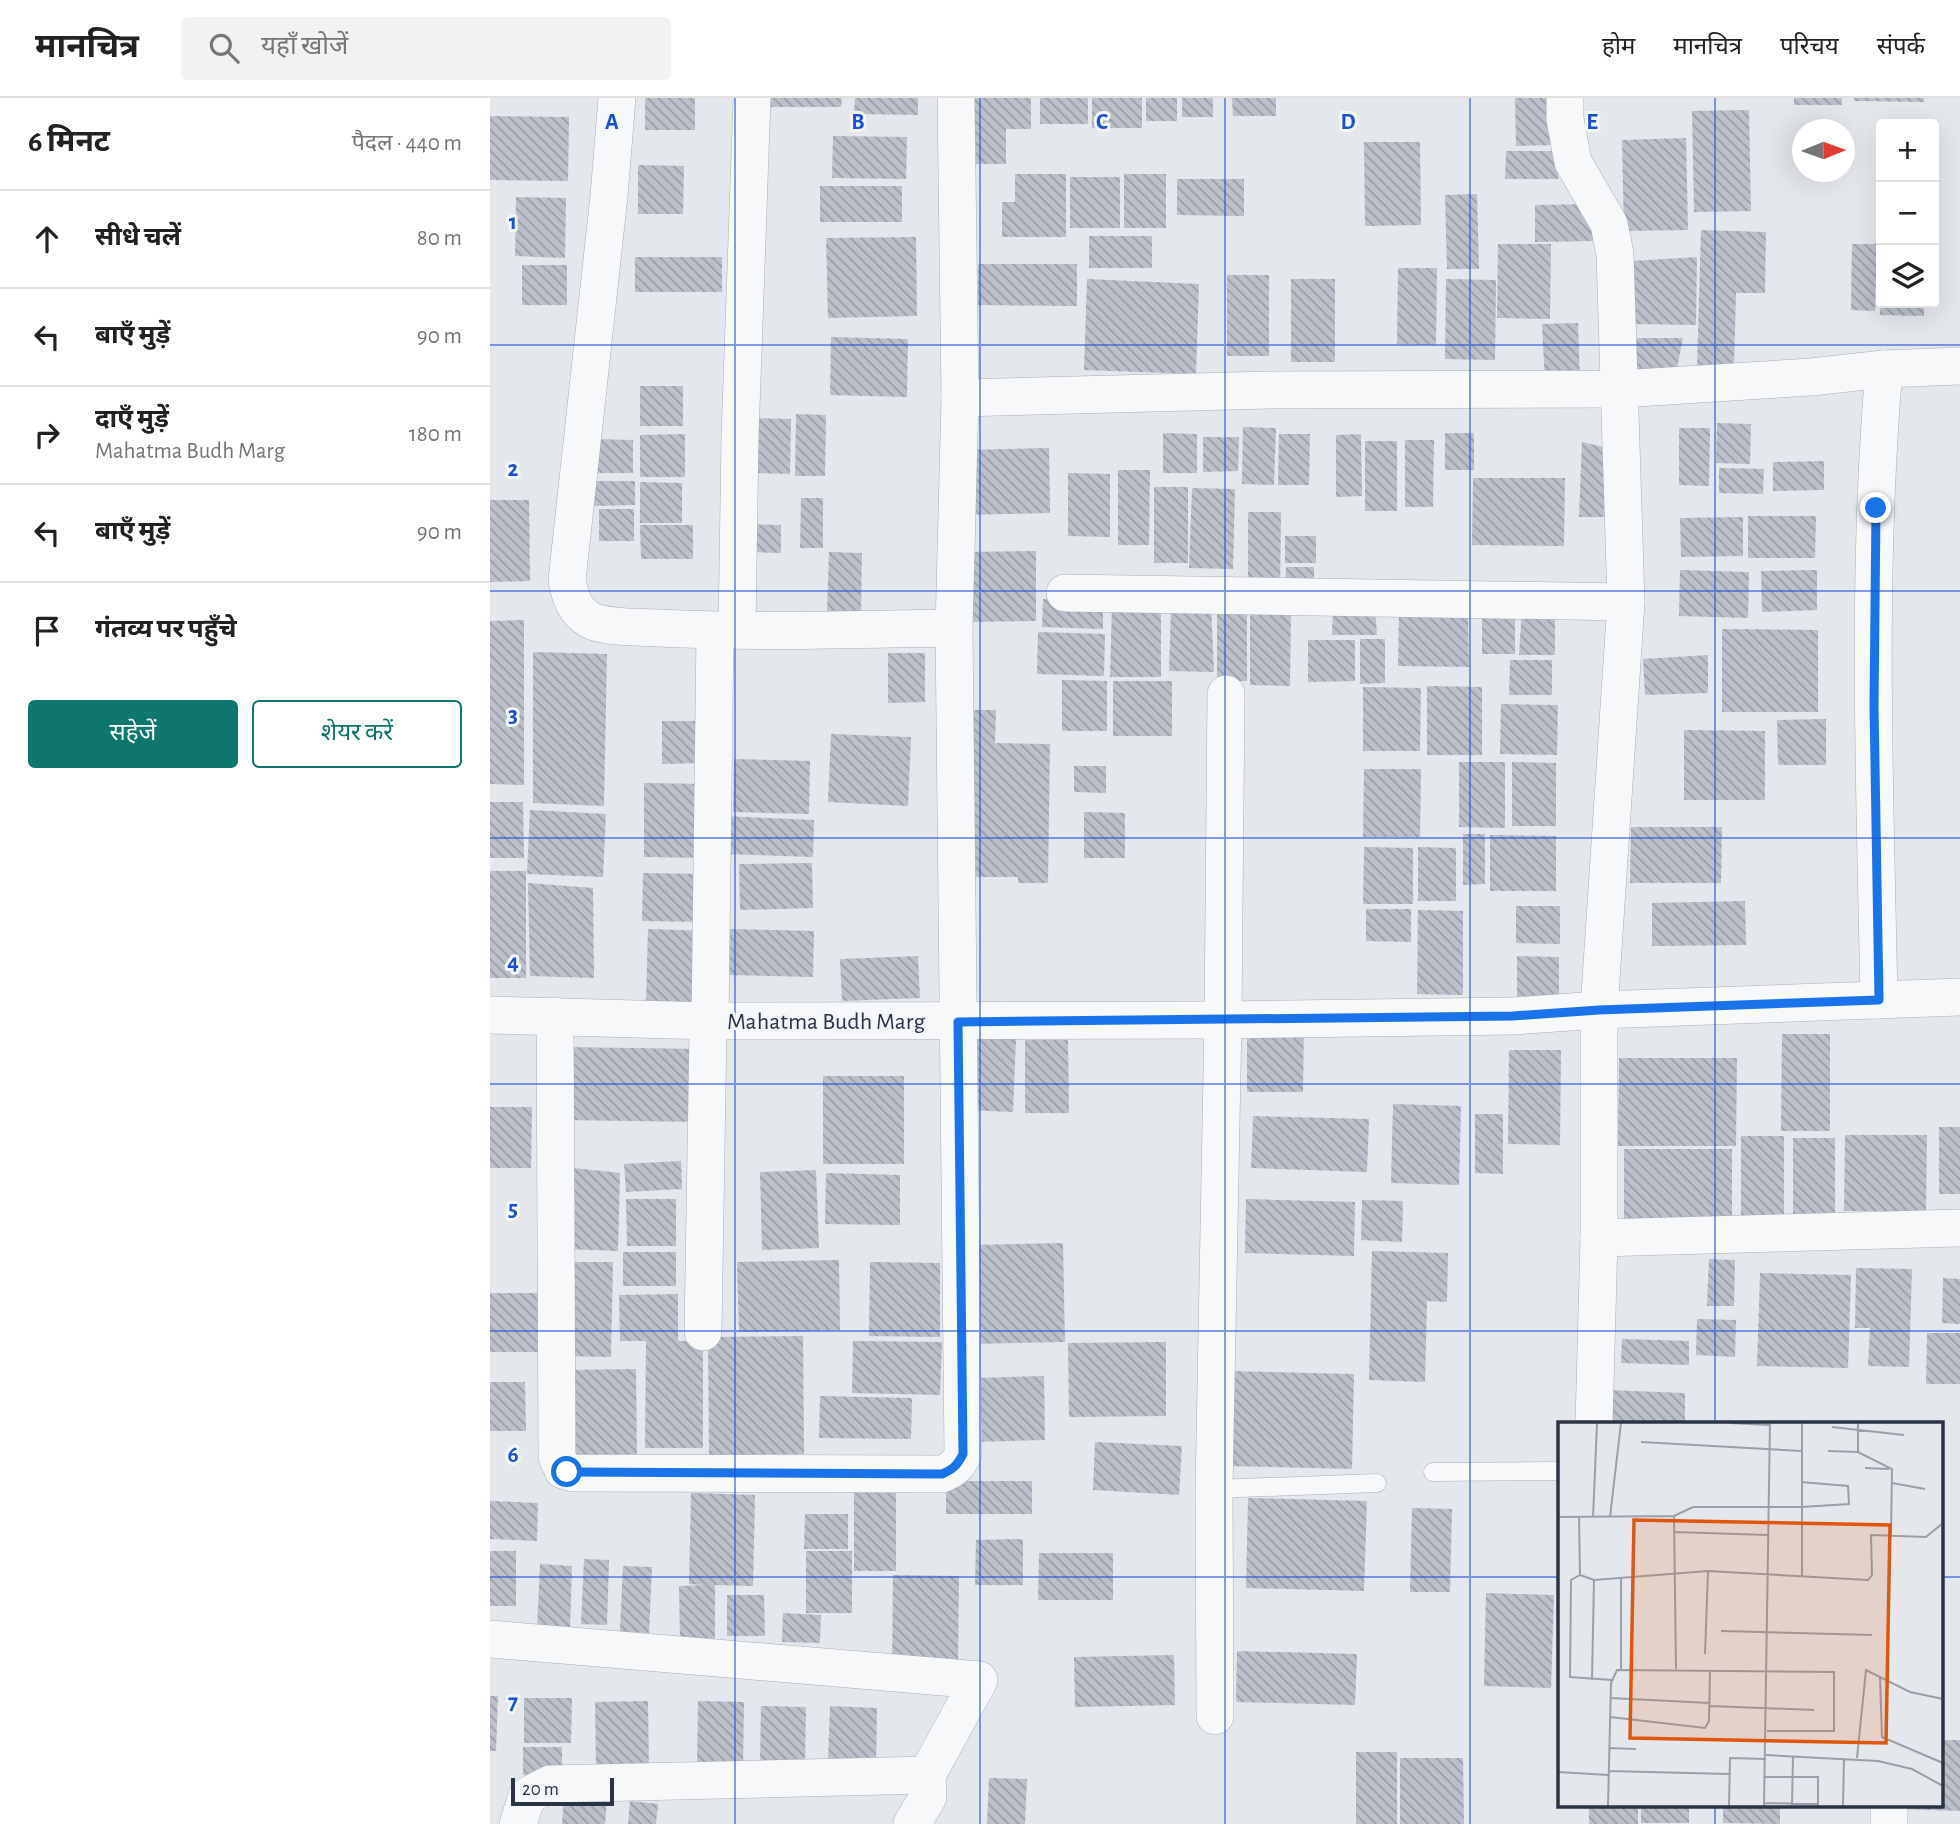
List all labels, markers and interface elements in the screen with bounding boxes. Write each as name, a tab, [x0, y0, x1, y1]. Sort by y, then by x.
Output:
search box	[181, 17, 671, 80]
icon: search	[205, 29, 243, 67]
text: मानचित्र	[35, 31, 139, 64]
text: यहाँ खोजें	[261, 33, 348, 59]
text: होम	[1602, 35, 1635, 59]
text: मानचित्र	[1673, 35, 1742, 59]
text: परिचय	[1780, 35, 1839, 59]
text: संपर्क	[1877, 35, 1925, 59]
text: A	[605, 111, 619, 134]
text: B	[851, 111, 865, 134]
text: C	[1096, 111, 1108, 134]
text: D	[1340, 111, 1356, 134]
text: E	[1586, 111, 1598, 134]
north arrow	[1792, 119, 1855, 182]
map controls	[1876, 119, 1939, 308]
button: +	[1876, 119, 1939, 182]
text: 6 मिनट	[28, 127, 110, 157]
text: पैदल · 440 m	[352, 132, 462, 155]
button: −	[1876, 182, 1939, 245]
text: 1	[509, 211, 517, 234]
icon: ahead	[28, 220, 66, 258]
text: सीधे चलें	[95, 224, 181, 250]
text: 80 m	[417, 227, 462, 250]
button: layers	[1876, 245, 1939, 308]
icon: left	[28, 318, 66, 356]
text: बाएँ मुड़ें	[95, 322, 170, 348]
text: 90 m	[417, 325, 462, 348]
text: दाएँ मुड़ें	[95, 406, 169, 432]
icon: right	[28, 416, 66, 454]
text: 180 m	[409, 423, 462, 446]
text: Mahatma Budh Marg	[95, 440, 285, 463]
text: 2	[508, 458, 519, 481]
route end	[1860, 492, 1891, 523]
icon: left	[28, 514, 66, 552]
text: बाएँ मुड़ें	[95, 518, 170, 544]
text: 90 m	[417, 521, 462, 544]
icon: arrive	[28, 612, 66, 650]
text: गंतव्य पर पहुँचे	[95, 616, 237, 642]
button: सहेजें	[28, 700, 238, 768]
button: शेयर करें	[252, 700, 462, 768]
text: 3	[508, 704, 518, 727]
text: 4	[507, 951, 519, 974]
street label: Mahatma Budh Marg	[727, 1010, 925, 1034]
text: 5	[508, 1198, 518, 1221]
inset map	[1558, 1422, 1942, 1806]
text: 6	[507, 1444, 519, 1467]
route start	[551, 1456, 582, 1487]
text: 7	[508, 1691, 518, 1714]
scale bar	[511, 1775, 614, 1807]
text: 20 m	[522, 1780, 559, 1799]

